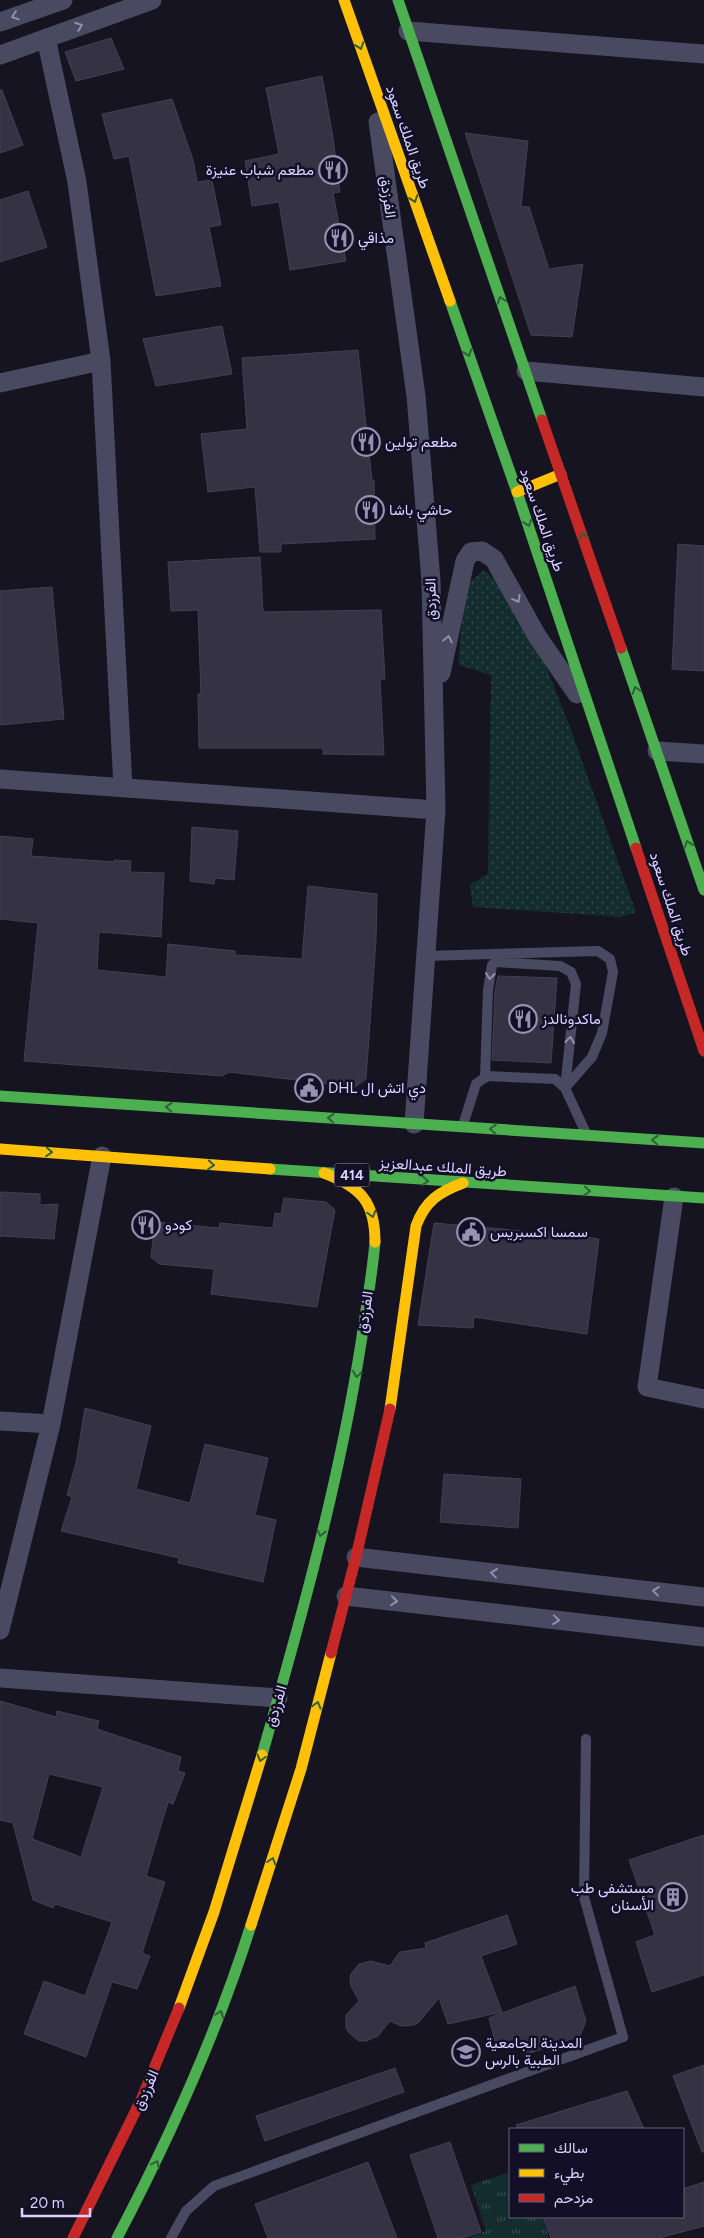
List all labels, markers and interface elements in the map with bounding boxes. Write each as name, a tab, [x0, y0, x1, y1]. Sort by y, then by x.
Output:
one-way arrow	[11, 11, 20, 21]
one-way arrow	[74, 22, 83, 32]
one-way arrow	[355, 41, 365, 50]
street label: طريق الملك سعود	[381, 83, 434, 192]
restaurant icon: مطعم شباب عنيزة	[318, 155, 348, 185]
place label: مطعم شباب عنيزة	[206, 161, 314, 180]
street label: الفرزدق	[376, 175, 400, 219]
one-way arrow	[408, 195, 418, 203]
restaurant icon: مذاقي	[324, 223, 354, 253]
place label: مذاقي	[358, 229, 394, 251]
one-way arrow	[497, 296, 507, 305]
one-way arrow	[462, 348, 472, 356]
restaurant icon: مطعم تولين	[351, 427, 381, 457]
place label: مطعم تولين	[385, 433, 457, 452]
street label: طريق الملك سعود	[515, 466, 568, 575]
restaurant icon: حاشي باشا	[355, 495, 385, 525]
place label: حاشي باشا	[389, 501, 452, 523]
one-way arrow	[522, 518, 532, 526]
one-way arrow	[579, 533, 589, 541]
street label: الفرزدق	[421, 578, 441, 620]
one-way arrow	[510, 593, 520, 602]
one-way arrow	[442, 635, 453, 644]
one-way arrow	[632, 686, 642, 695]
one-way arrow	[684, 840, 694, 849]
street label: طريق الملك سعود	[645, 850, 696, 959]
one-way arrow	[485, 973, 496, 981]
restaurant icon: ماكدونالدز	[508, 1004, 538, 1034]
place label: ماكدونالدز	[541, 1010, 601, 1028]
one-way arrow	[564, 1035, 575, 1043]
public building icon: DHL دي اتش ال	[294, 1073, 324, 1103]
place label: DHL دي اتش ال	[328, 1079, 426, 1101]
one-way arrow	[165, 1102, 173, 1113]
one-way arrow	[327, 1113, 335, 1124]
one-way arrow	[489, 1123, 497, 1134]
one-way arrow	[651, 1134, 659, 1145]
one-way arrow	[45, 1147, 53, 1158]
street label: طريق الملك عبدالعزيز	[377, 1153, 508, 1181]
one-way arrow	[207, 1159, 215, 1170]
road number: 414	[334, 1164, 370, 1186]
one-way arrow	[421, 1175, 429, 1186]
one-way arrow	[583, 1185, 591, 1196]
one-way arrow	[367, 1209, 377, 1217]
restaurant icon: كودو	[131, 1210, 161, 1240]
place label: كودو	[165, 1216, 193, 1234]
public building icon: سمسا اكسبريس	[456, 1217, 486, 1247]
place label: سمسا اكسبريس	[490, 1223, 588, 1242]
street label: الفرزدق	[353, 1290, 377, 1334]
one-way arrow	[352, 1370, 362, 1379]
one-way arrow	[316, 1529, 327, 1537]
one-way arrow	[490, 1568, 498, 1579]
one-way arrow	[651, 1586, 659, 1597]
one-way arrow	[390, 1595, 398, 1606]
one-way arrow	[552, 1614, 560, 1625]
street label: الفرزدق	[262, 1683, 290, 1729]
one-way arrow	[312, 1701, 322, 1709]
one-way arrow	[256, 1753, 267, 1762]
one-way arrow	[266, 1857, 276, 1865]
place label: مستشفى طب الأسنان	[571, 1879, 654, 1914]
building icon: مستشفى طب الأسنان	[658, 1882, 688, 1912]
one-way arrow	[214, 2011, 224, 2019]
place label: المدينة الجامعية الطبية بالرس	[485, 2034, 582, 2070]
school or university icon: المدينة الجامعية الطبية بالرس	[451, 2037, 481, 2067]
street label: الفرزدق	[129, 2067, 163, 2113]
legend	[509, 2128, 684, 2218]
text: سالك	[554, 2139, 588, 2157]
one-way arrow	[150, 2160, 160, 2169]
text: بطيء	[554, 2164, 584, 2186]
scale bar	[22, 2186, 90, 2218]
text: مزدحم	[554, 2189, 593, 2208]
text: 20 m	[30, 2194, 64, 2212]

